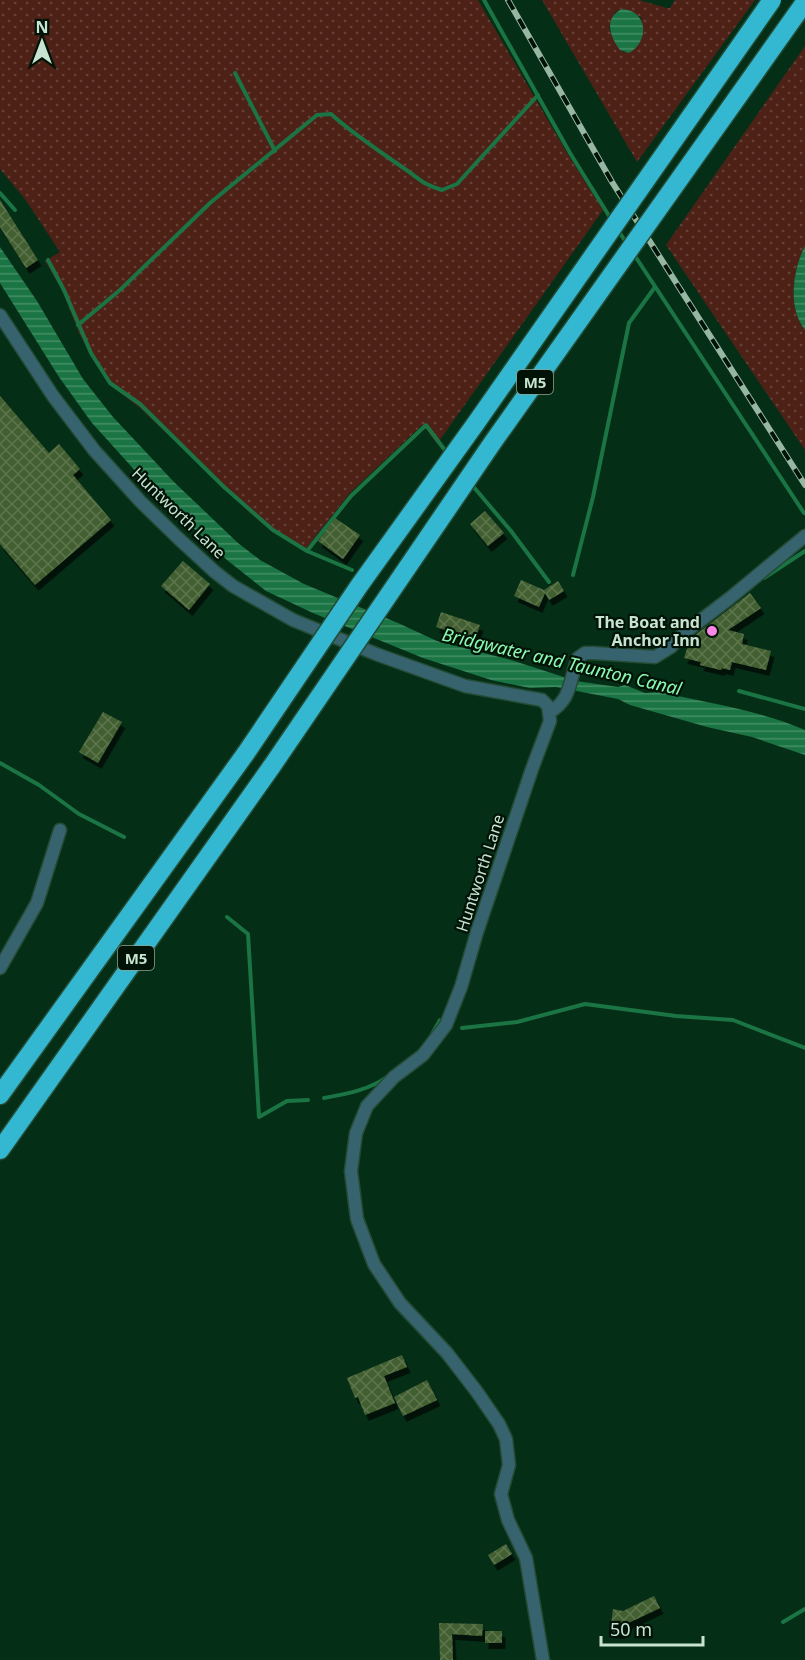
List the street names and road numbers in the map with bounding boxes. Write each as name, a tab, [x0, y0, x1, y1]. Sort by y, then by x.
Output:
road number: M5	[517, 370, 553, 394]
street label: Huntworth Lane	[127, 463, 231, 563]
street label: Huntworth Lane	[451, 811, 509, 935]
road number: M5	[118, 946, 154, 970]

